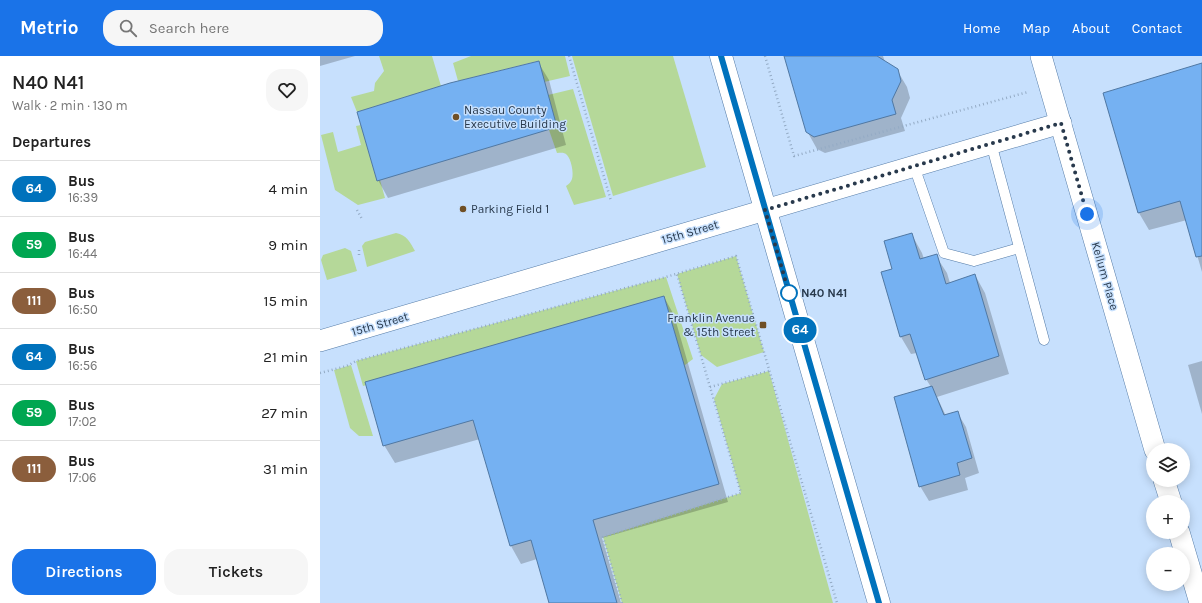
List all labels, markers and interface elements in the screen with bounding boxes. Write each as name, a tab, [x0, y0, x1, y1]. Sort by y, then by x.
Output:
search box	[103, 10, 383, 46]
text: Metrio	[20, 17, 79, 39]
icon: search	[117, 17, 139, 39]
text: Search here	[149, 19, 229, 37]
text: Home	[963, 20, 1000, 37]
text: Map	[1022, 20, 1050, 37]
text: About	[1072, 20, 1110, 37]
text: Contact	[1132, 20, 1182, 37]
button: heart	[266, 69, 308, 111]
text: N40 N41	[12, 72, 84, 94]
text: Walk · 2 min · 130 m	[12, 98, 128, 113]
place label: Nassau County Executive Building	[464, 103, 566, 131]
marker: Nassau County Executive Building	[451, 112, 461, 122]
text: Departures	[12, 133, 91, 151]
text: Bus	[68, 172, 95, 190]
text: 64	[26, 180, 42, 197]
text: 4 min	[269, 180, 308, 198]
text: 16:39	[68, 190, 98, 205]
place label: Parking Field 1	[471, 202, 549, 216]
marker: Parking Field 1	[458, 204, 468, 214]
your location	[1077, 204, 1097, 224]
street label: 15th Street	[660, 217, 720, 247]
text: Bus	[68, 228, 95, 246]
text: 59	[26, 236, 42, 253]
text: 9 min	[268, 236, 308, 254]
street label: Kellum Place	[1089, 240, 1121, 312]
text: 16:44	[68, 246, 97, 261]
text: Bus	[68, 284, 95, 302]
marker: N40 N41	[780, 284, 798, 302]
place label: N40 N41	[801, 286, 847, 300]
text: 111	[27, 292, 41, 309]
text: 15 min	[263, 292, 308, 310]
text: 16:50	[68, 302, 98, 317]
street label: 15th Street	[350, 309, 410, 339]
place label: Franklin Avenue & 15th Street	[667, 311, 755, 339]
line badge: 64	[782, 317, 818, 343]
marker: Franklin Avenue & 15th Street	[758, 320, 768, 330]
text: 64	[792, 321, 808, 338]
text: Bus	[68, 340, 95, 358]
text: 64	[26, 348, 42, 365]
text: 21 min	[263, 348, 308, 366]
text: 16:56	[68, 358, 98, 373]
text: Bus	[68, 396, 95, 414]
text: 59	[26, 404, 42, 421]
text: 27 min	[261, 404, 308, 422]
text: 17:02	[68, 414, 97, 429]
map controls	[1146, 443, 1190, 591]
button: layers	[1146, 443, 1190, 487]
text: Bus	[68, 452, 95, 470]
text: 111	[27, 460, 41, 477]
text: 31 min	[263, 460, 308, 478]
text: 17:06	[68, 470, 97, 485]
button: +	[1146, 495, 1190, 539]
button: −	[1146, 547, 1190, 591]
button: Directions	[12, 549, 156, 595]
button: Tickets	[164, 549, 308, 595]

